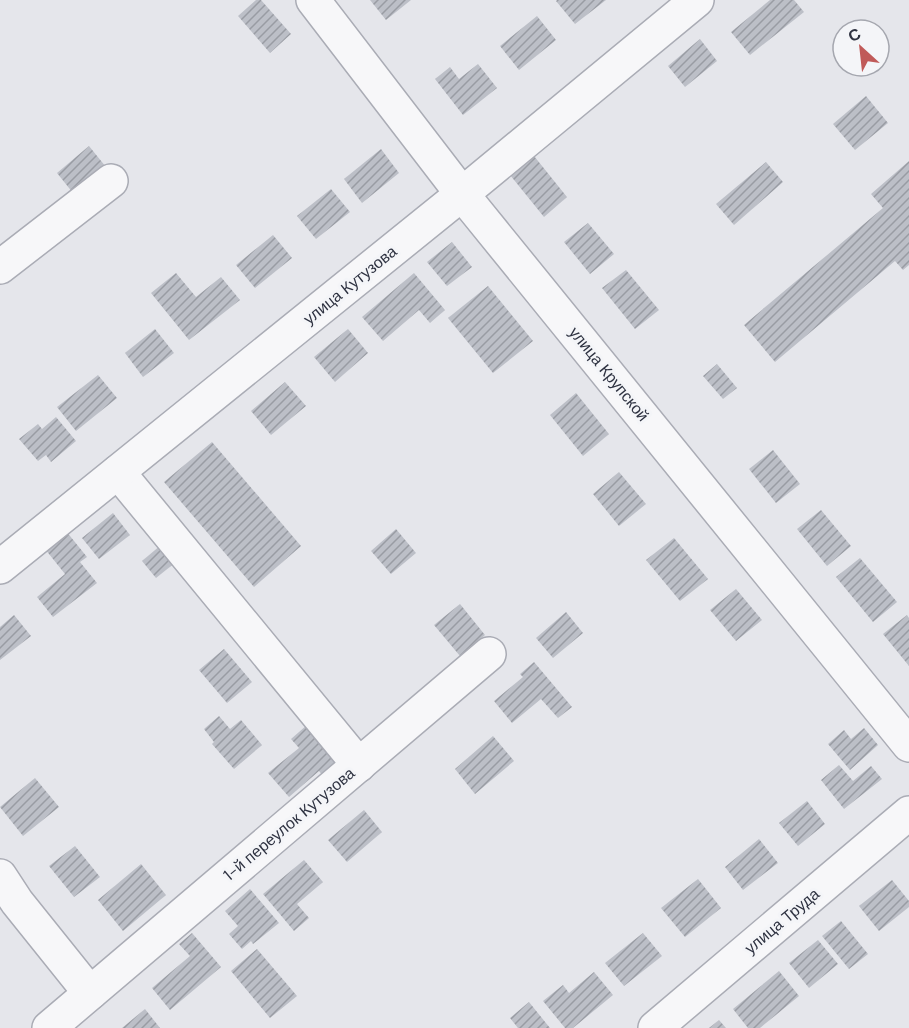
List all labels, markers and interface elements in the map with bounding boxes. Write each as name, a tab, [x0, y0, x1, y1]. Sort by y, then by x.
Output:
north arrow	[831, 18, 891, 78]
text: С	[844, 23, 865, 47]
street label: улица Кутузова	[299, 241, 401, 329]
street label: улица Крупской	[564, 322, 654, 426]
street label: 1-й переулок Кутузова	[219, 763, 359, 885]
street label: улица Труда	[740, 883, 824, 958]

